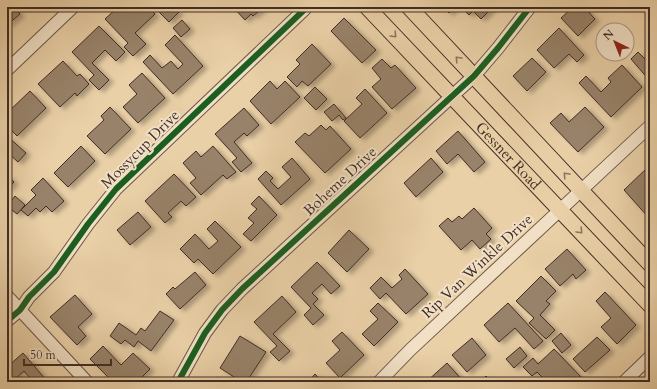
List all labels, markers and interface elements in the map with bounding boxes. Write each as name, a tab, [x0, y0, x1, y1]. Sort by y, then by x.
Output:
north arrow	[595, 22, 635, 62]
text: N	[600, 26, 617, 44]
one-way arrow	[389, 30, 397, 38]
one-way arrow	[455, 56, 463, 64]
street label: Mossycup Drive	[96, 105, 184, 193]
street label: Gessner Road	[471, 117, 545, 194]
street label: Boheme Drive	[299, 142, 381, 220]
one-way arrow	[563, 172, 570, 180]
street label: Rip Van Winkle Drive	[417, 209, 537, 323]
one-way arrow	[575, 226, 583, 234]
scale bar	[24, 341, 111, 367]
text: 50 m	[30, 347, 57, 363]

